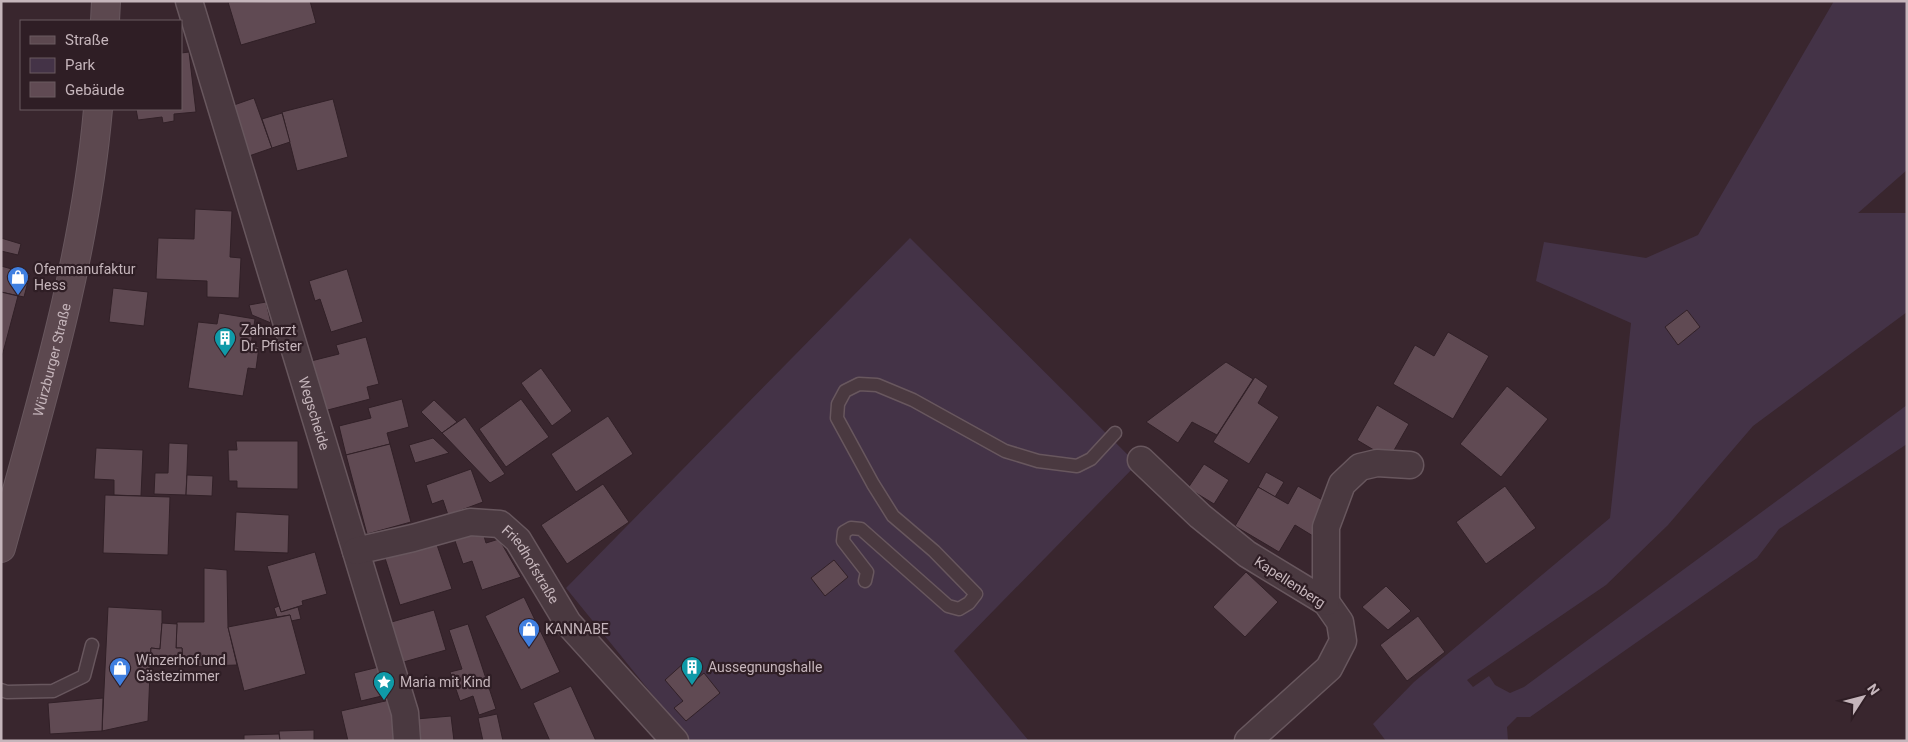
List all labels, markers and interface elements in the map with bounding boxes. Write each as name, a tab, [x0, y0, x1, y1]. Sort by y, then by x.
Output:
legend	[20, 20, 182, 110]
text: Straße	[65, 31, 109, 49]
text: Park	[65, 56, 96, 74]
text: Gebäude	[65, 81, 124, 99]
place label: Ofenmanufaktur Hess	[34, 261, 136, 293]
shop icon: Ofenmanufaktur Hess	[6, 265, 30, 296]
street label: Würzburger Straße	[30, 302, 74, 418]
place label: Zahnarzt Dr. Pfister	[241, 322, 302, 354]
building icon: Zahnarzt Dr. Pfister	[213, 326, 237, 357]
street label: Wegscheide	[295, 375, 333, 452]
street label: Friedhofstraße	[499, 522, 562, 607]
street label: Kapellenberg	[1251, 553, 1329, 611]
shop icon: KANNABE	[517, 617, 541, 648]
place label: KANNABE	[545, 621, 609, 637]
place label: Winzerhof und Gästezimmer	[136, 652, 226, 684]
building icon: Aussegnungshalle	[680, 655, 704, 686]
shop icon: Winzerhof und Gästezimmer	[108, 656, 132, 687]
place label: Aussegnungshalle	[708, 659, 822, 675]
place icon: Maria mit Kind	[372, 670, 396, 701]
north arrow	[1838, 672, 1888, 722]
place label: Maria mit Kind	[400, 674, 491, 690]
text: N	[1864, 681, 1883, 698]

